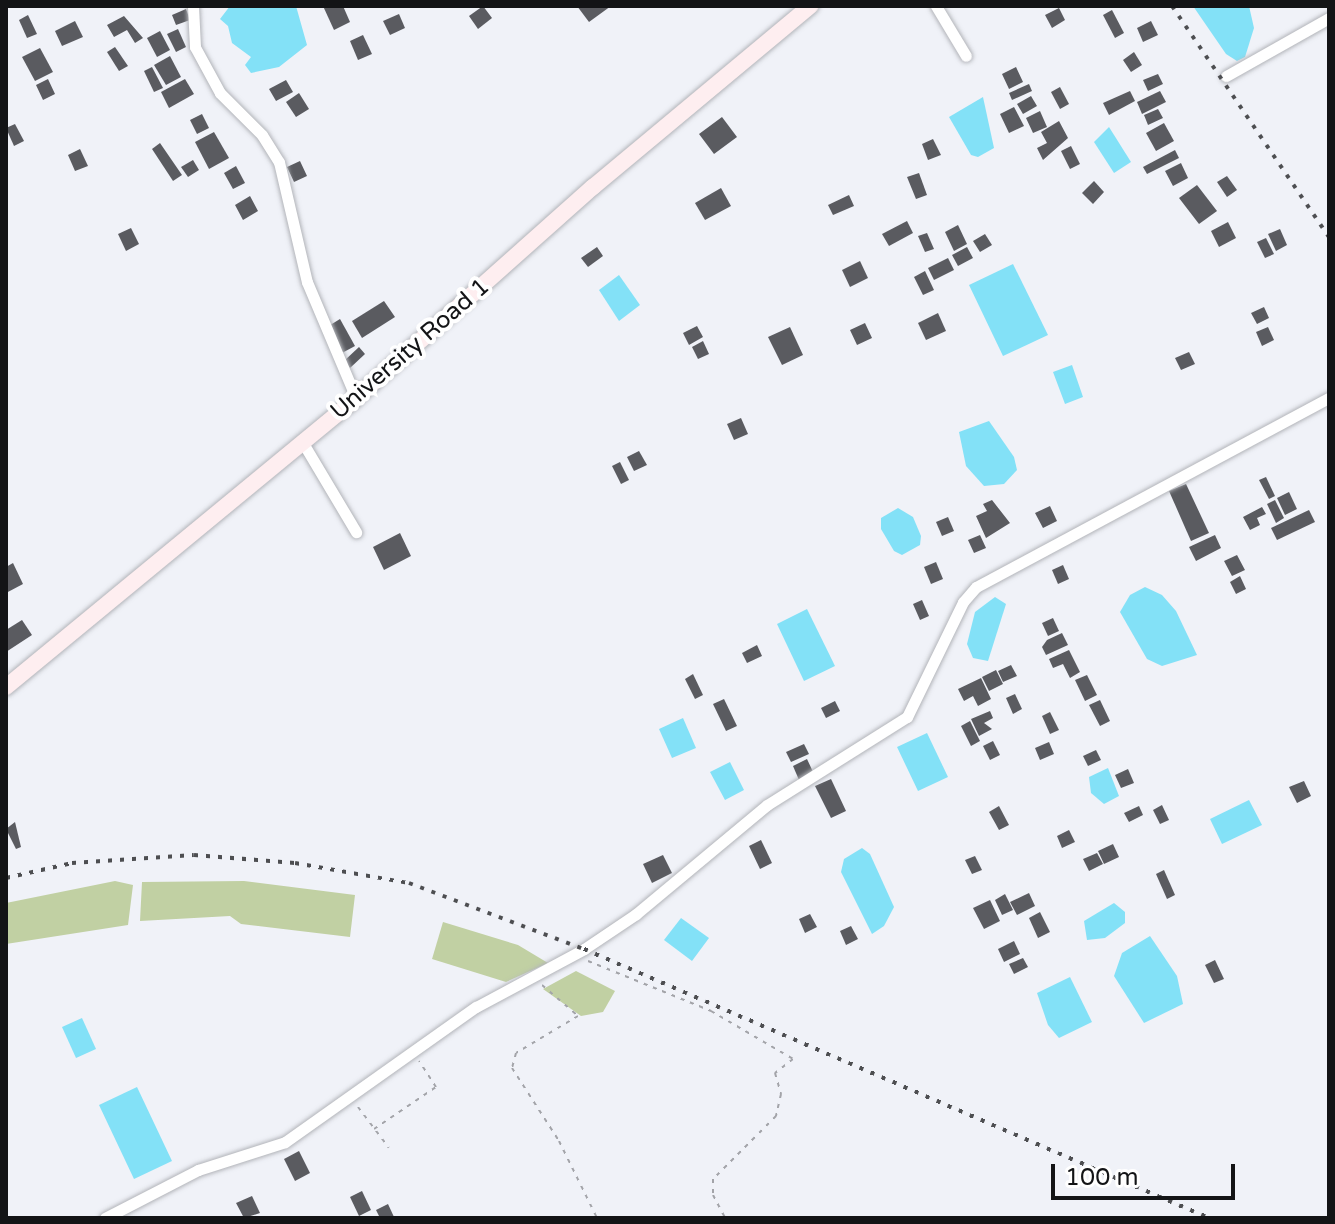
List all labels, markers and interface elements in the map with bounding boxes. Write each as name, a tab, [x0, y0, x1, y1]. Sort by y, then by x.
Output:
street label: University Road 1	[325, 272, 495, 426]
scale bar	[1055, 1148, 1239, 1198]
text: 100 m	[1065, 1163, 1139, 1192]

